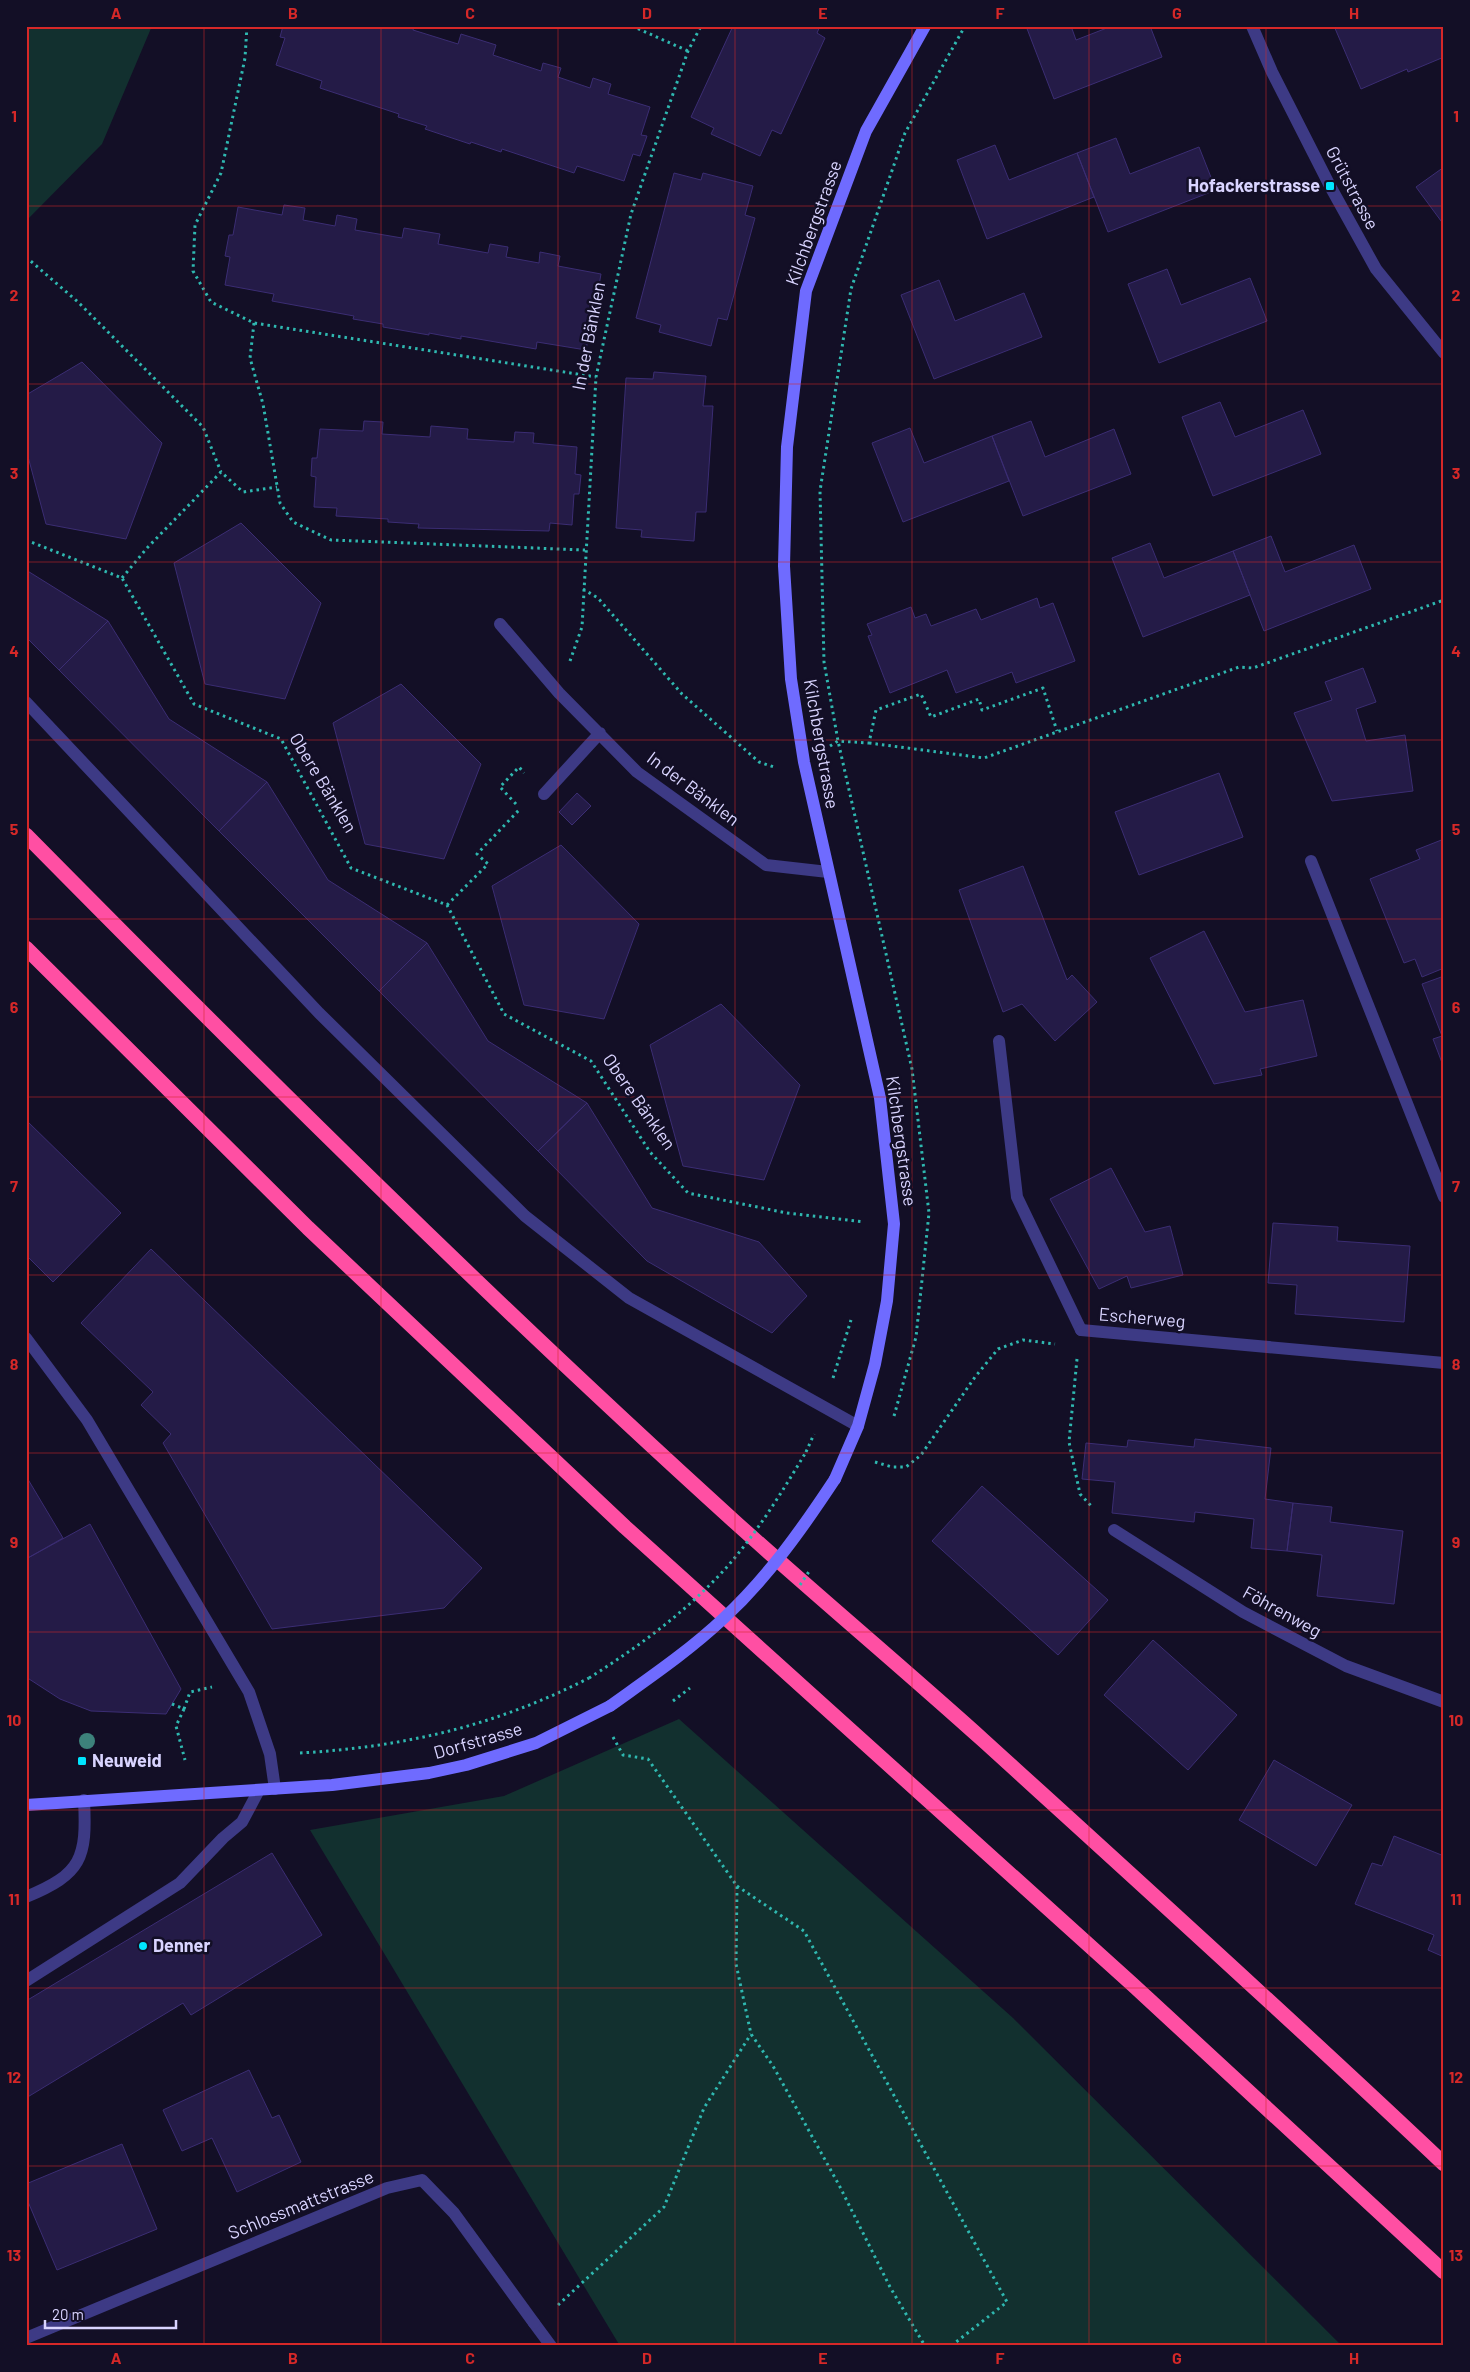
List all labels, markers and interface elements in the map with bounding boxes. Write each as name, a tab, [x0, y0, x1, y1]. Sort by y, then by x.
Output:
text: A	[111, 3, 122, 22]
text: B	[288, 3, 298, 22]
text: C	[465, 3, 475, 22]
text: D	[642, 3, 652, 22]
text: E	[818, 3, 828, 22]
text: F	[996, 3, 1005, 22]
text: G	[1172, 3, 1182, 22]
text: H	[1349, 3, 1359, 22]
text: 1	[11, 106, 17, 125]
text: 1	[1453, 106, 1459, 125]
street label: Grütstrasse	[1322, 142, 1384, 233]
street label: Kilchbergstrasse	[780, 157, 846, 288]
place label: Hofackerstrasse	[1188, 174, 1320, 196]
marker: Hofackerstrasse	[1324, 180, 1336, 192]
street label: In der Bänklen	[567, 280, 609, 392]
text: 2	[10, 285, 19, 304]
text: 2	[1452, 285, 1461, 304]
text: 3	[10, 463, 18, 482]
text: 3	[1452, 463, 1460, 482]
text: 4	[9, 641, 19, 660]
text: 4	[1451, 641, 1461, 660]
street label: Kilchbergstrasse	[800, 677, 844, 810]
street label: Obere Bänklen	[285, 729, 362, 836]
street label: In der Bänklen	[643, 746, 744, 830]
text: 5	[10, 819, 19, 838]
text: 5	[1452, 819, 1461, 838]
text: 6	[10, 997, 19, 1016]
text: 6	[1452, 997, 1461, 1016]
street label: Obere Bänklen	[598, 1049, 681, 1154]
street label: Kilchbergstrasse	[882, 1074, 922, 1207]
text: 7	[10, 1176, 18, 1195]
text: 7	[1452, 1176, 1460, 1195]
street label: Escherweg	[1098, 1302, 1186, 1332]
text: 8	[10, 1354, 19, 1373]
text: 8	[1452, 1354, 1461, 1373]
text: 9	[10, 1532, 18, 1551]
text: 9	[1452, 1532, 1460, 1551]
street label: Föhrenweg	[1239, 1581, 1326, 1642]
text: 10	[7, 1710, 21, 1729]
text: 10	[1449, 1710, 1463, 1729]
street label: Dorfstrasse	[431, 1717, 525, 1763]
place label: Neuweid	[92, 1749, 162, 1771]
marker: Neuweid	[76, 1755, 88, 1767]
text: 11	[8, 1889, 20, 1908]
text: 11	[1450, 1889, 1462, 1908]
place label: Denner	[153, 1934, 210, 1956]
marker: Denner	[137, 1940, 149, 1952]
text: 12	[7, 2067, 21, 2086]
text: 12	[1449, 2067, 1463, 2086]
street label: Schlossmattstrasse	[225, 2165, 377, 2243]
text: 13	[7, 2245, 21, 2264]
text: 13	[1449, 2245, 1463, 2264]
scale bar	[45, 2297, 176, 2329]
text: 20 m	[52, 2305, 84, 2323]
text: A	[111, 2348, 122, 2367]
text: B	[288, 2348, 298, 2367]
text: C	[465, 2348, 475, 2367]
text: D	[642, 2348, 652, 2367]
text: E	[818, 2348, 828, 2367]
text: F	[996, 2348, 1005, 2367]
text: G	[1172, 2348, 1182, 2367]
text: H	[1349, 2348, 1359, 2367]

